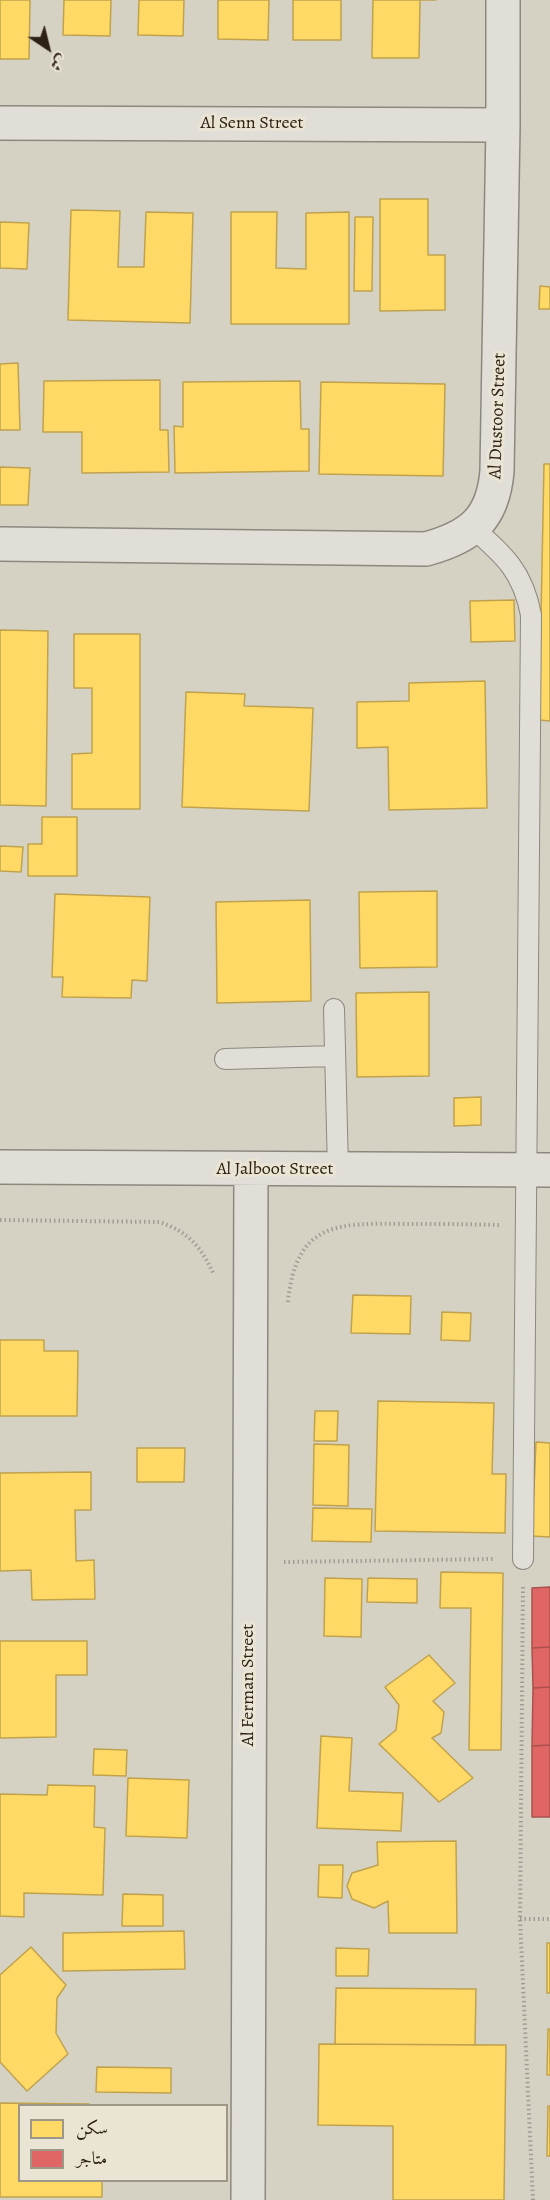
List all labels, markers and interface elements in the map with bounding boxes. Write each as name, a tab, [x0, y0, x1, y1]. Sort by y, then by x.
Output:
north arrow	[18, 18, 78, 78]
text: ش	[46, 49, 71, 76]
street label: Al Senn Street	[201, 113, 303, 135]
street label: Al Dustoor Street	[485, 352, 511, 480]
street label: Al Jalboot Street	[216, 1159, 334, 1181]
street label: Al Ferman Street	[238, 1624, 260, 1746]
legend	[18, 2104, 228, 2182]
text: سكن	[76, 2116, 108, 2140]
text: متاجر	[76, 2146, 107, 2170]

